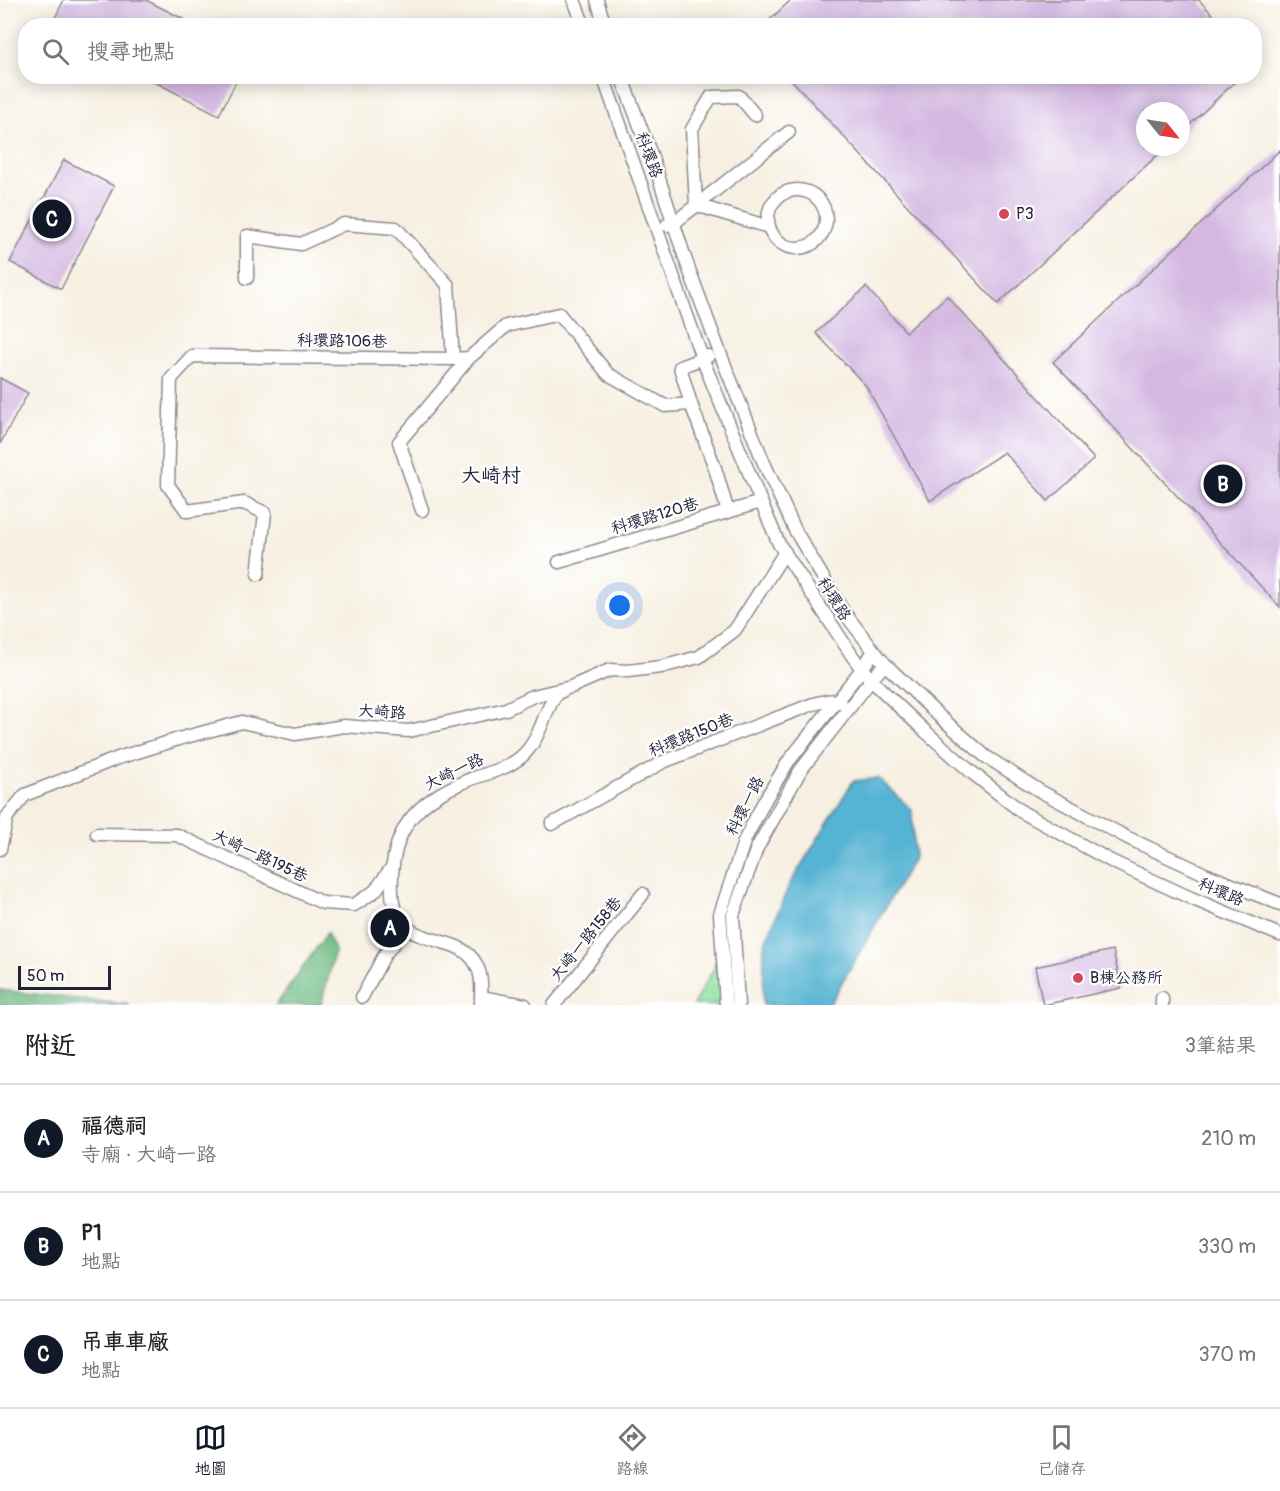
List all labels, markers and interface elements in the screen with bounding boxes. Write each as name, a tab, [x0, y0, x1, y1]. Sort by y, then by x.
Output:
search box	[18, 18, 1262, 84]
icon: search	[39, 35, 72, 68]
text: 搜尋地點	[87, 38, 175, 66]
north arrow	[1136, 102, 1190, 156]
street label: 科環路	[631, 129, 667, 181]
pin: C	[32, 196, 72, 242]
place label: P3	[1016, 204, 1034, 224]
marker: P3	[997, 207, 1011, 221]
street label: 科環路106巷	[297, 330, 387, 352]
pin: B	[1204, 462, 1242, 506]
district label: 大崎村	[461, 463, 521, 488]
street label: 科環路120巷	[609, 493, 701, 539]
street label: 科環路	[813, 573, 855, 625]
your location	[605, 591, 634, 620]
street label: 大崎路	[358, 701, 406, 723]
street label: 科環路150巷	[646, 709, 736, 761]
street label: 大崎一路	[421, 749, 487, 795]
street label: 科環一路	[722, 773, 768, 839]
street label: 大崎一路195巷	[209, 825, 311, 887]
street label: 科環路	[1195, 873, 1247, 911]
street label: 大崎一路158巷	[546, 893, 626, 985]
pin: A	[370, 906, 410, 950]
scale bar	[18, 963, 111, 990]
text: 50 m	[27, 966, 64, 986]
place label: B棟公務所	[1090, 968, 1163, 988]
marker: B棟公務所	[1071, 971, 1085, 985]
text: 附近	[24, 1030, 76, 1062]
text: 3筆結果	[1185, 1033, 1256, 1058]
text: 福德祠	[81, 1112, 147, 1140]
text: A	[37, 1126, 50, 1151]
text: 210 m	[1201, 1126, 1256, 1151]
text: 寺廟 · 大崎一路	[81, 1142, 216, 1167]
text: P1	[81, 1219, 102, 1247]
text: B	[38, 1234, 49, 1259]
text: 330 m	[1198, 1234, 1256, 1259]
text: 地點	[81, 1249, 121, 1274]
text: 吊車車廠	[81, 1328, 169, 1356]
text: C	[37, 1342, 50, 1367]
text: 370 m	[1199, 1342, 1256, 1367]
text: 地點	[81, 1358, 121, 1383]
tab: 地圖	[194, 1421, 227, 1479]
tab: 路線	[616, 1421, 649, 1479]
tab: 已儲存	[1038, 1421, 1086, 1479]

